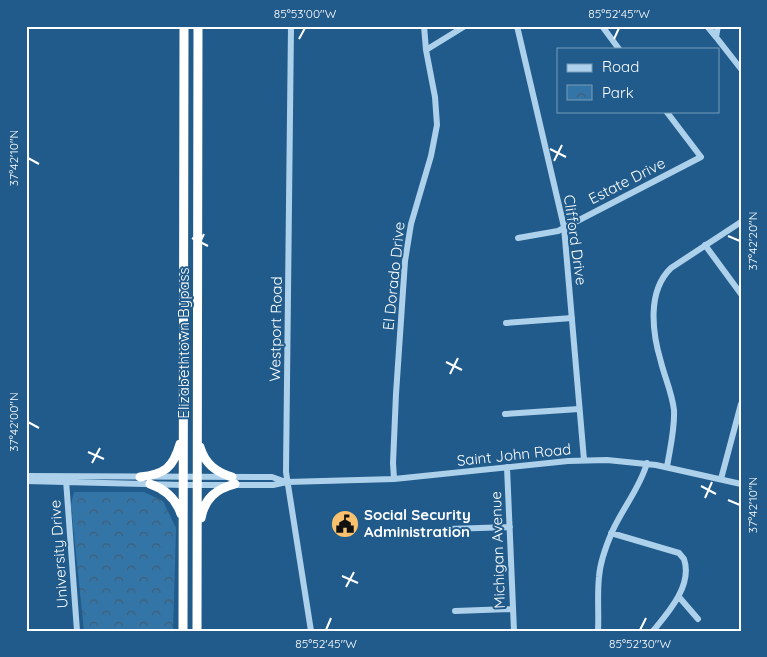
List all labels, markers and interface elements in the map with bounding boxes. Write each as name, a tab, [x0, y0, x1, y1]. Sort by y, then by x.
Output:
text: 85°53'00"W	[274, 6, 337, 21]
text: 85°52'45"W	[588, 6, 650, 21]
legend	[557, 48, 720, 112]
text: Road	[602, 57, 639, 76]
text: Park	[602, 83, 634, 102]
text: 37°42'10"N	[6, 130, 21, 186]
street label: Estate Drive	[585, 153, 668, 208]
street label: Clifford Drive	[560, 194, 591, 286]
text: 37°42'20"N	[745, 212, 760, 270]
street label: El Dorado Drive	[378, 221, 409, 331]
street label: Elizabethtown Bypass	[174, 267, 193, 419]
street label: Westport Road	[265, 276, 286, 382]
text: 37°42'00"N	[6, 392, 21, 452]
street label: Saint John Road	[456, 439, 572, 470]
text: 37°42'10"N	[745, 477, 760, 533]
street label: Michigan Avenue	[486, 491, 509, 609]
street label: University Drive	[45, 499, 72, 609]
place label: Social Security Administration	[364, 505, 471, 541]
public building icon: Social Security Administration	[330, 509, 360, 539]
text: 85°52'45"W	[295, 636, 357, 651]
text: 85°52'30"W	[609, 636, 671, 651]

